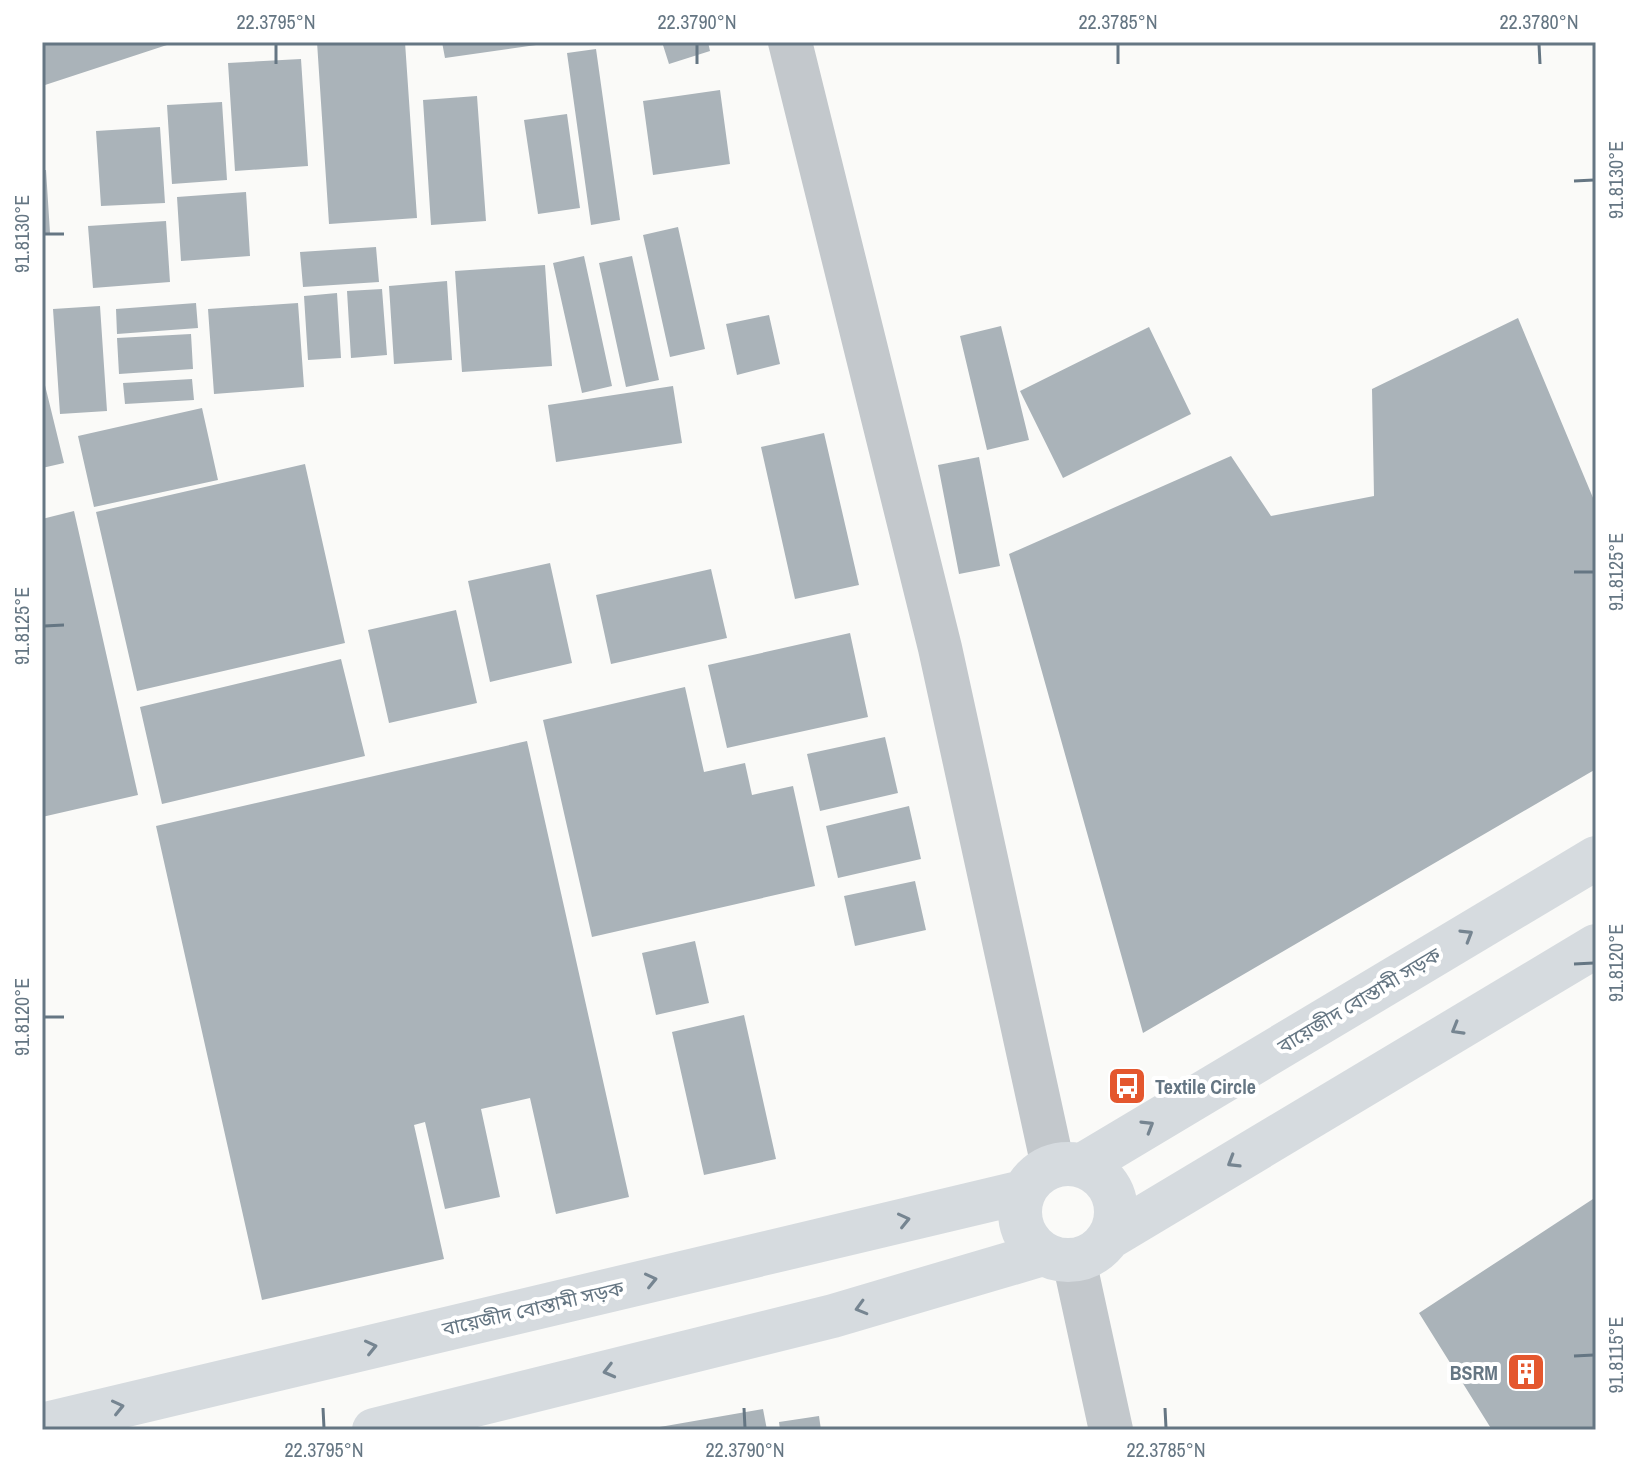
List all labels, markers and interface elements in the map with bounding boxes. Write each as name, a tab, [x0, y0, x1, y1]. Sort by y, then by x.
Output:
text: 22.3795°N	[236, 8, 316, 35]
text: 22.3790°N	[657, 8, 737, 35]
text: 22.3785°N	[1078, 8, 1158, 35]
text: 22.3780°N	[1499, 8, 1579, 35]
text: 91.8130°E	[1602, 141, 1629, 219]
text: 91.8130°E	[8, 195, 35, 273]
text: 91.8125°E	[1602, 533, 1629, 611]
text: 91.8125°E	[8, 587, 35, 665]
text: 91.8120°E	[1602, 924, 1629, 1002]
one-way arrow	[1458, 929, 1473, 945]
street label: বায়েজীদ বোস্তামী সড়ক	[1272, 940, 1446, 1060]
text: 91.8120°E	[8, 978, 35, 1056]
one-way arrow	[1451, 1019, 1466, 1035]
bus stop icon: Textile Circle	[1106, 1065, 1148, 1107]
place label: Textile Circle	[1155, 1073, 1256, 1100]
one-way arrow	[1139, 1120, 1154, 1136]
one-way arrow	[1227, 1152, 1242, 1167]
one-way arrow	[897, 1212, 910, 1229]
one-way arrow	[644, 1272, 657, 1289]
street label: বায়েজীদ বোস্তামী সড়ক	[439, 1274, 627, 1342]
one-way arrow	[854, 1298, 868, 1315]
text: 91.8115°E	[1602, 1316, 1629, 1394]
one-way arrow	[363, 1339, 377, 1356]
building icon: BSRM	[1505, 1351, 1547, 1393]
place label: BSRM	[1450, 1359, 1498, 1386]
one-way arrow	[602, 1362, 616, 1379]
one-way arrow	[111, 1399, 124, 1416]
text: 22.3795°N	[284, 1436, 364, 1463]
text: 22.3790°N	[705, 1436, 785, 1463]
text: 22.3785°N	[1126, 1436, 1206, 1463]

